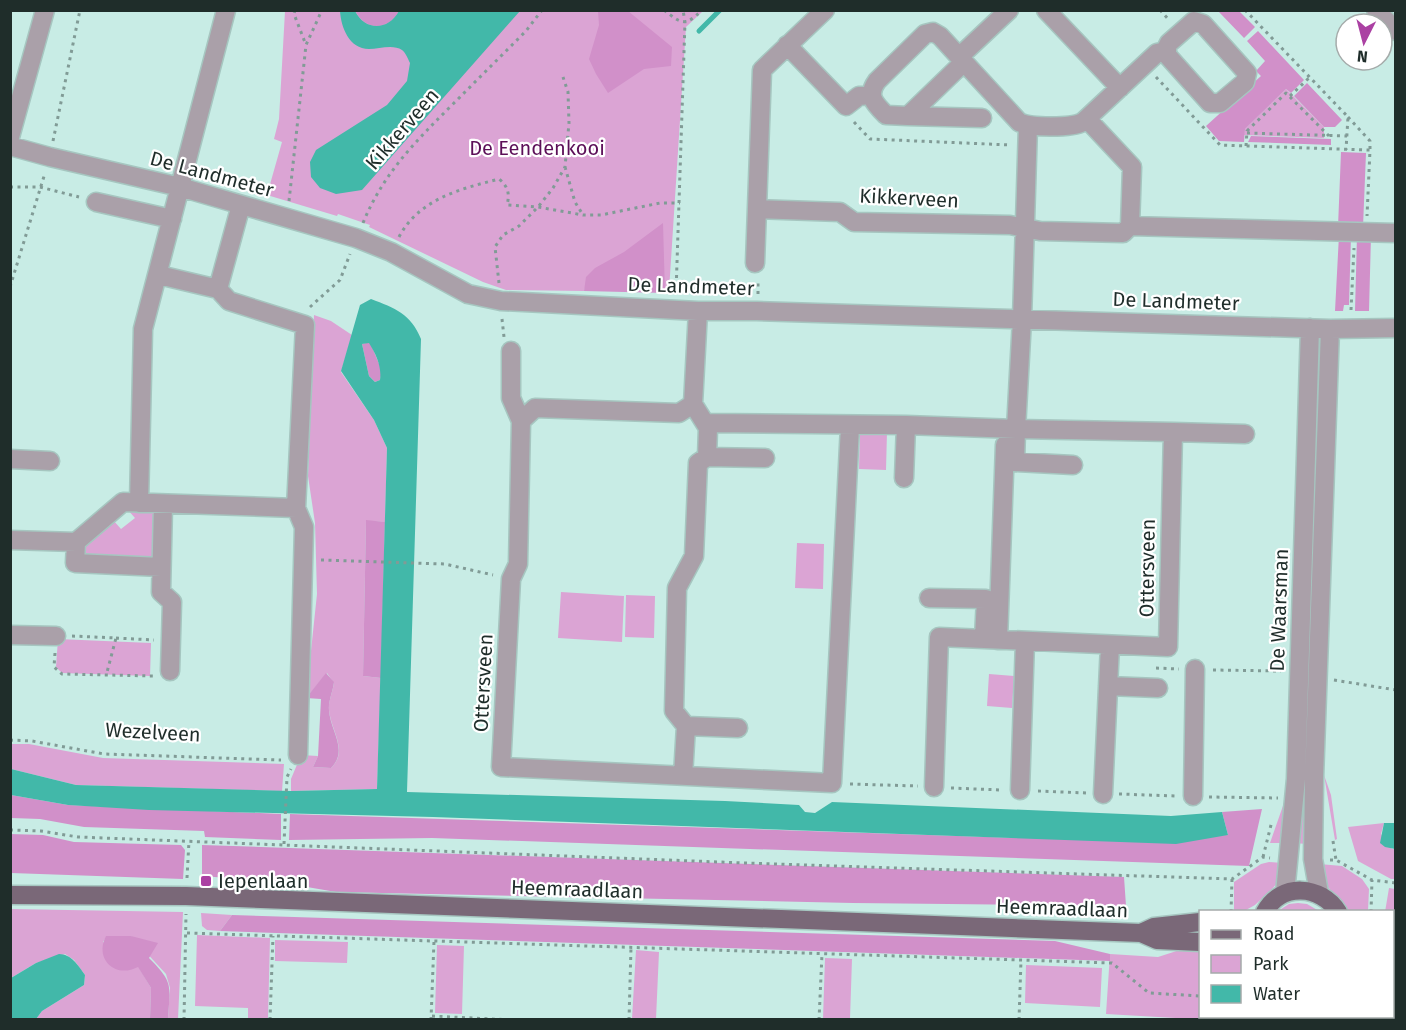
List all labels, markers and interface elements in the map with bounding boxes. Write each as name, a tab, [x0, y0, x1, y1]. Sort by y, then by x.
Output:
north arrow	[1334, 12, 1394, 72]
text: N	[1356, 46, 1369, 66]
street label: Kikkerveen	[360, 84, 444, 174]
park label: De Eendenkooi	[469, 136, 605, 160]
street label: De Landmeter	[148, 146, 277, 202]
street label: Kikkerveen	[859, 183, 959, 213]
street label: De Landmeter	[627, 272, 755, 300]
street label: De Landmeter	[1112, 287, 1240, 315]
street label: Ottersveen	[1134, 519, 1160, 617]
street label: De Waarsman	[1265, 548, 1293, 672]
street label: Ottersveen	[468, 633, 498, 733]
street label: Wezelveen	[105, 718, 201, 746]
place label: Iepenlaan	[218, 869, 308, 893]
marker: Iepenlaan	[199, 874, 213, 888]
street label: Heemraadlaan	[510, 875, 644, 903]
street label: Heemraadlaan	[995, 894, 1129, 922]
legend	[1199, 910, 1394, 1018]
text: Road	[1253, 923, 1295, 945]
text: Park	[1253, 953, 1289, 975]
text: Water	[1253, 983, 1300, 1005]

